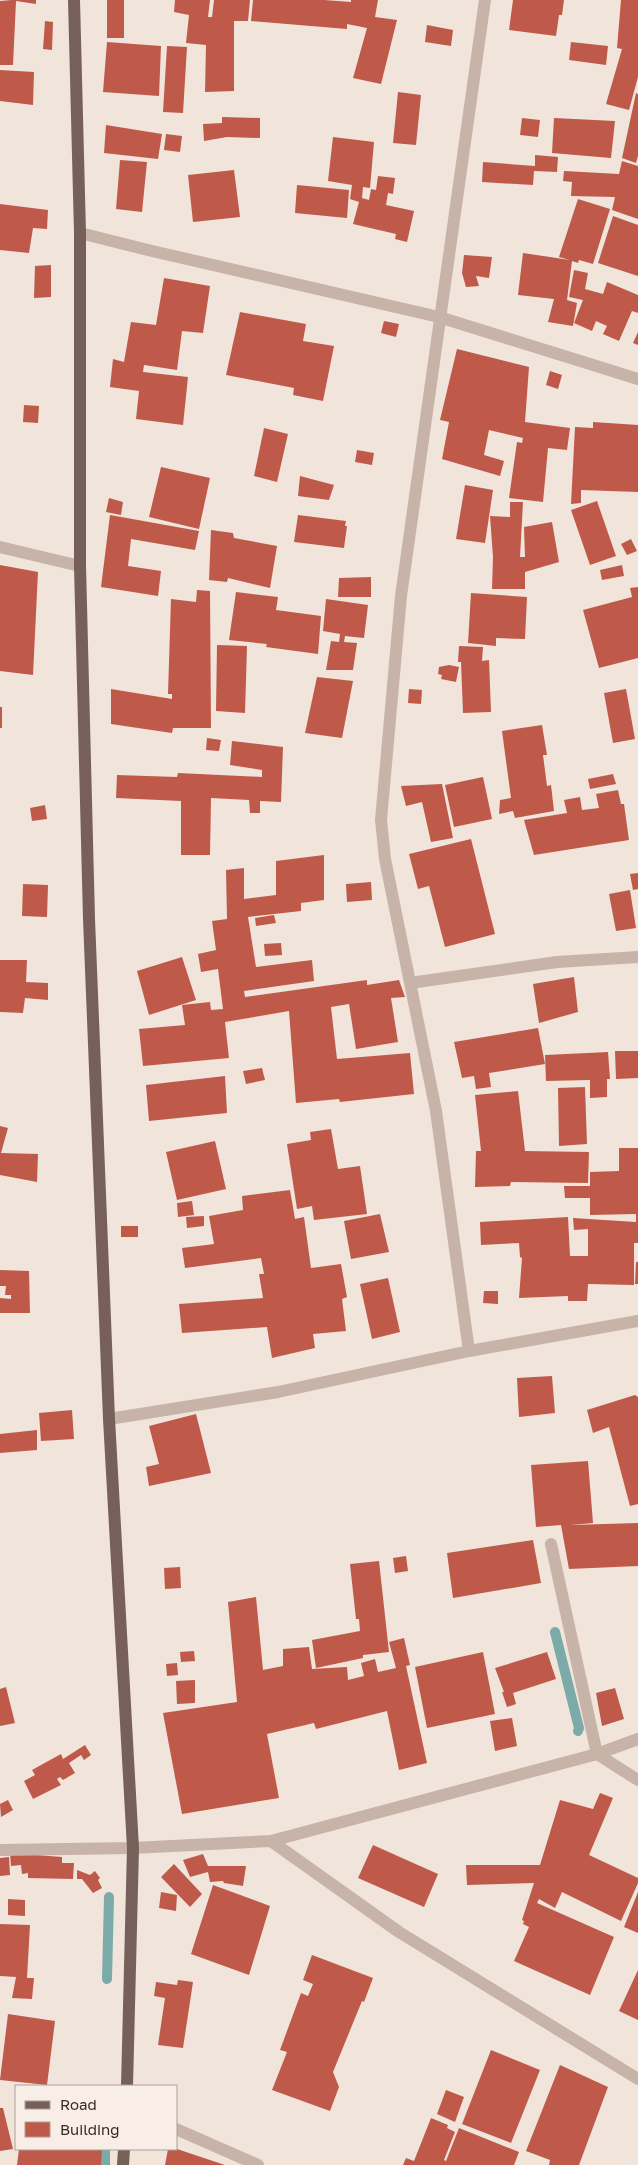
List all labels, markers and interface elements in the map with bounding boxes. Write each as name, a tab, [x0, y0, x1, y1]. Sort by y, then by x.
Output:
legend	[15, 2085, 178, 2150]
text: Road	[60, 2095, 97, 2113]
text: Building	[60, 2120, 120, 2138]

